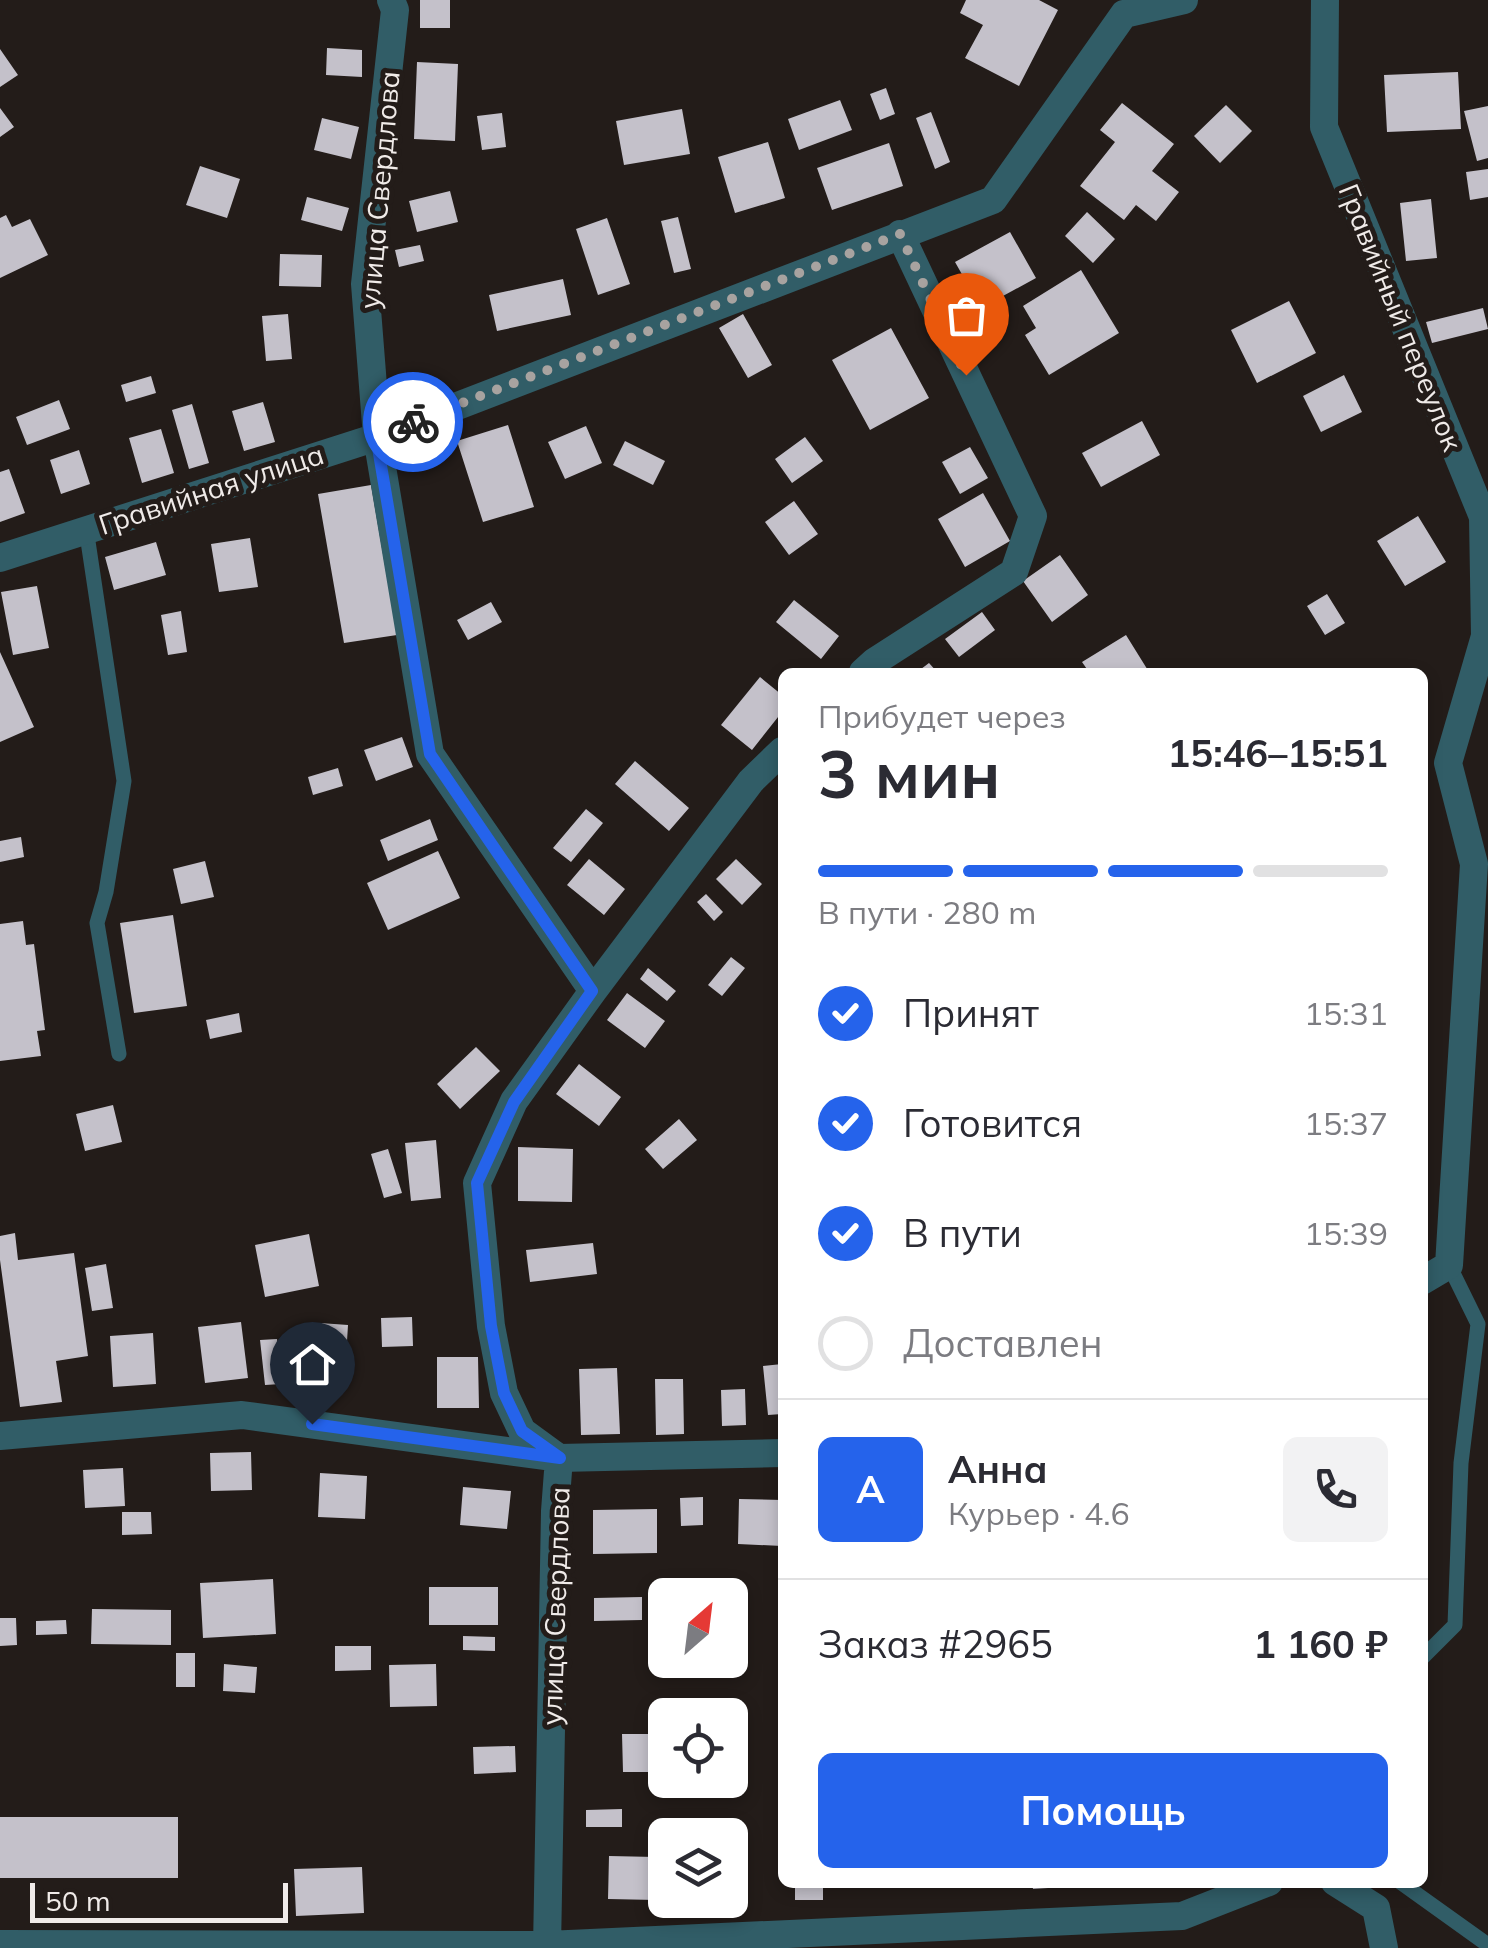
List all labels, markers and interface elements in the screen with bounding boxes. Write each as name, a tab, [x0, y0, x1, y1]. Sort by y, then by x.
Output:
street label: улица Свердлова	[351, 70, 407, 310]
street label: Гравийный переулок	[1331, 178, 1471, 456]
pin	[924, 273, 1009, 376]
icon: bag	[939, 288, 994, 343]
courier	[363, 372, 463, 472]
icon: bike	[386, 395, 441, 450]
street label: Гравийная улица	[94, 436, 328, 542]
text: Прибудет через	[818, 696, 1066, 736]
text: 15:46–15:51	[1168, 729, 1388, 777]
text: 3 мин	[818, 733, 1000, 814]
text: В пути · 280 m	[818, 892, 1036, 932]
icon: check	[818, 986, 873, 1041]
text: Принят	[903, 989, 1039, 1037]
text: 15:31	[1304, 993, 1388, 1033]
icon: check	[818, 1096, 873, 1151]
text: Готовится	[903, 1099, 1082, 1147]
text: 15:37	[1304, 1103, 1388, 1143]
icon: check	[818, 1206, 873, 1261]
text: В пути	[903, 1209, 1022, 1257]
text: 15:39	[1304, 1213, 1388, 1253]
text: Доставлен	[903, 1319, 1103, 1367]
pin	[270, 1322, 355, 1425]
icon: home	[285, 1337, 340, 1392]
button: phone	[1283, 1437, 1388, 1542]
text: Анна	[948, 1445, 1048, 1493]
text: А	[856, 1465, 885, 1513]
street label: улица Свердлова	[533, 1486, 577, 1726]
text: Курьер · 4.6	[948, 1493, 1130, 1533]
north arrow	[648, 1578, 748, 1678]
map controls	[648, 1578, 748, 1918]
text: Заказ #2965	[818, 1620, 1053, 1668]
text: 1 160 ₽	[1253, 1620, 1388, 1668]
button: locate	[648, 1698, 748, 1798]
button: Помощь	[818, 1753, 1388, 1868]
button: layers	[648, 1818, 748, 1918]
scale bar	[30, 1878, 288, 1922]
text: 50 m	[45, 1883, 111, 1918]

